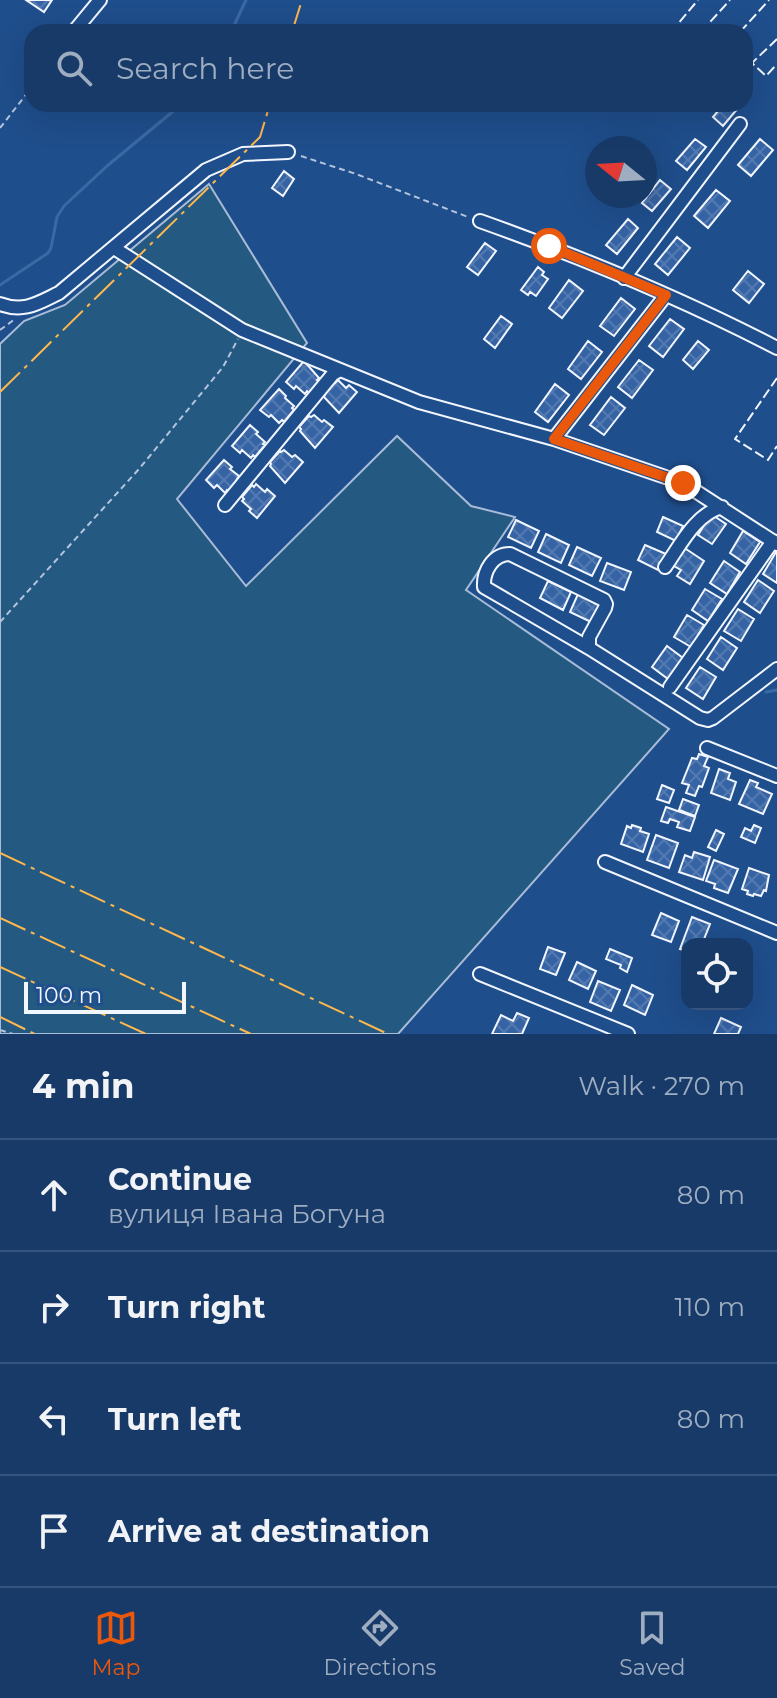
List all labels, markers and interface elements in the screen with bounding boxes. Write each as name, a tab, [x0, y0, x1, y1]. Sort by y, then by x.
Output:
search box	[24, 24, 753, 112]
icon: search	[52, 46, 96, 90]
text: Search here	[116, 50, 294, 87]
north arrow	[585, 136, 657, 208]
route start	[531, 228, 567, 264]
route end	[665, 465, 701, 501]
map controls	[681, 938, 753, 1010]
button: locate	[681, 938, 753, 1010]
scale bar	[24, 978, 186, 1014]
text: 100 m	[36, 982, 102, 1009]
text: 4 min	[32, 1065, 134, 1107]
text: Walk · 270 m	[578, 1070, 745, 1102]
text: Continue	[108, 1161, 252, 1198]
icon: ahead	[32, 1173, 76, 1217]
text: 80 m	[677, 1179, 745, 1211]
text: вулиця Івана Богуна	[108, 1198, 386, 1230]
icon: right	[32, 1285, 76, 1329]
text: Turn right	[108, 1289, 265, 1326]
text: 110 m	[675, 1291, 745, 1323]
icon: left	[32, 1397, 76, 1441]
text: Turn left	[108, 1401, 241, 1438]
text: 80 m	[677, 1403, 745, 1435]
icon: arrive	[32, 1509, 76, 1553]
text: Arrive at destination	[108, 1513, 430, 1550]
tab: Map	[92, 1606, 140, 1681]
tab: Directions	[324, 1606, 436, 1681]
tab: Saved	[619, 1606, 685, 1681]

